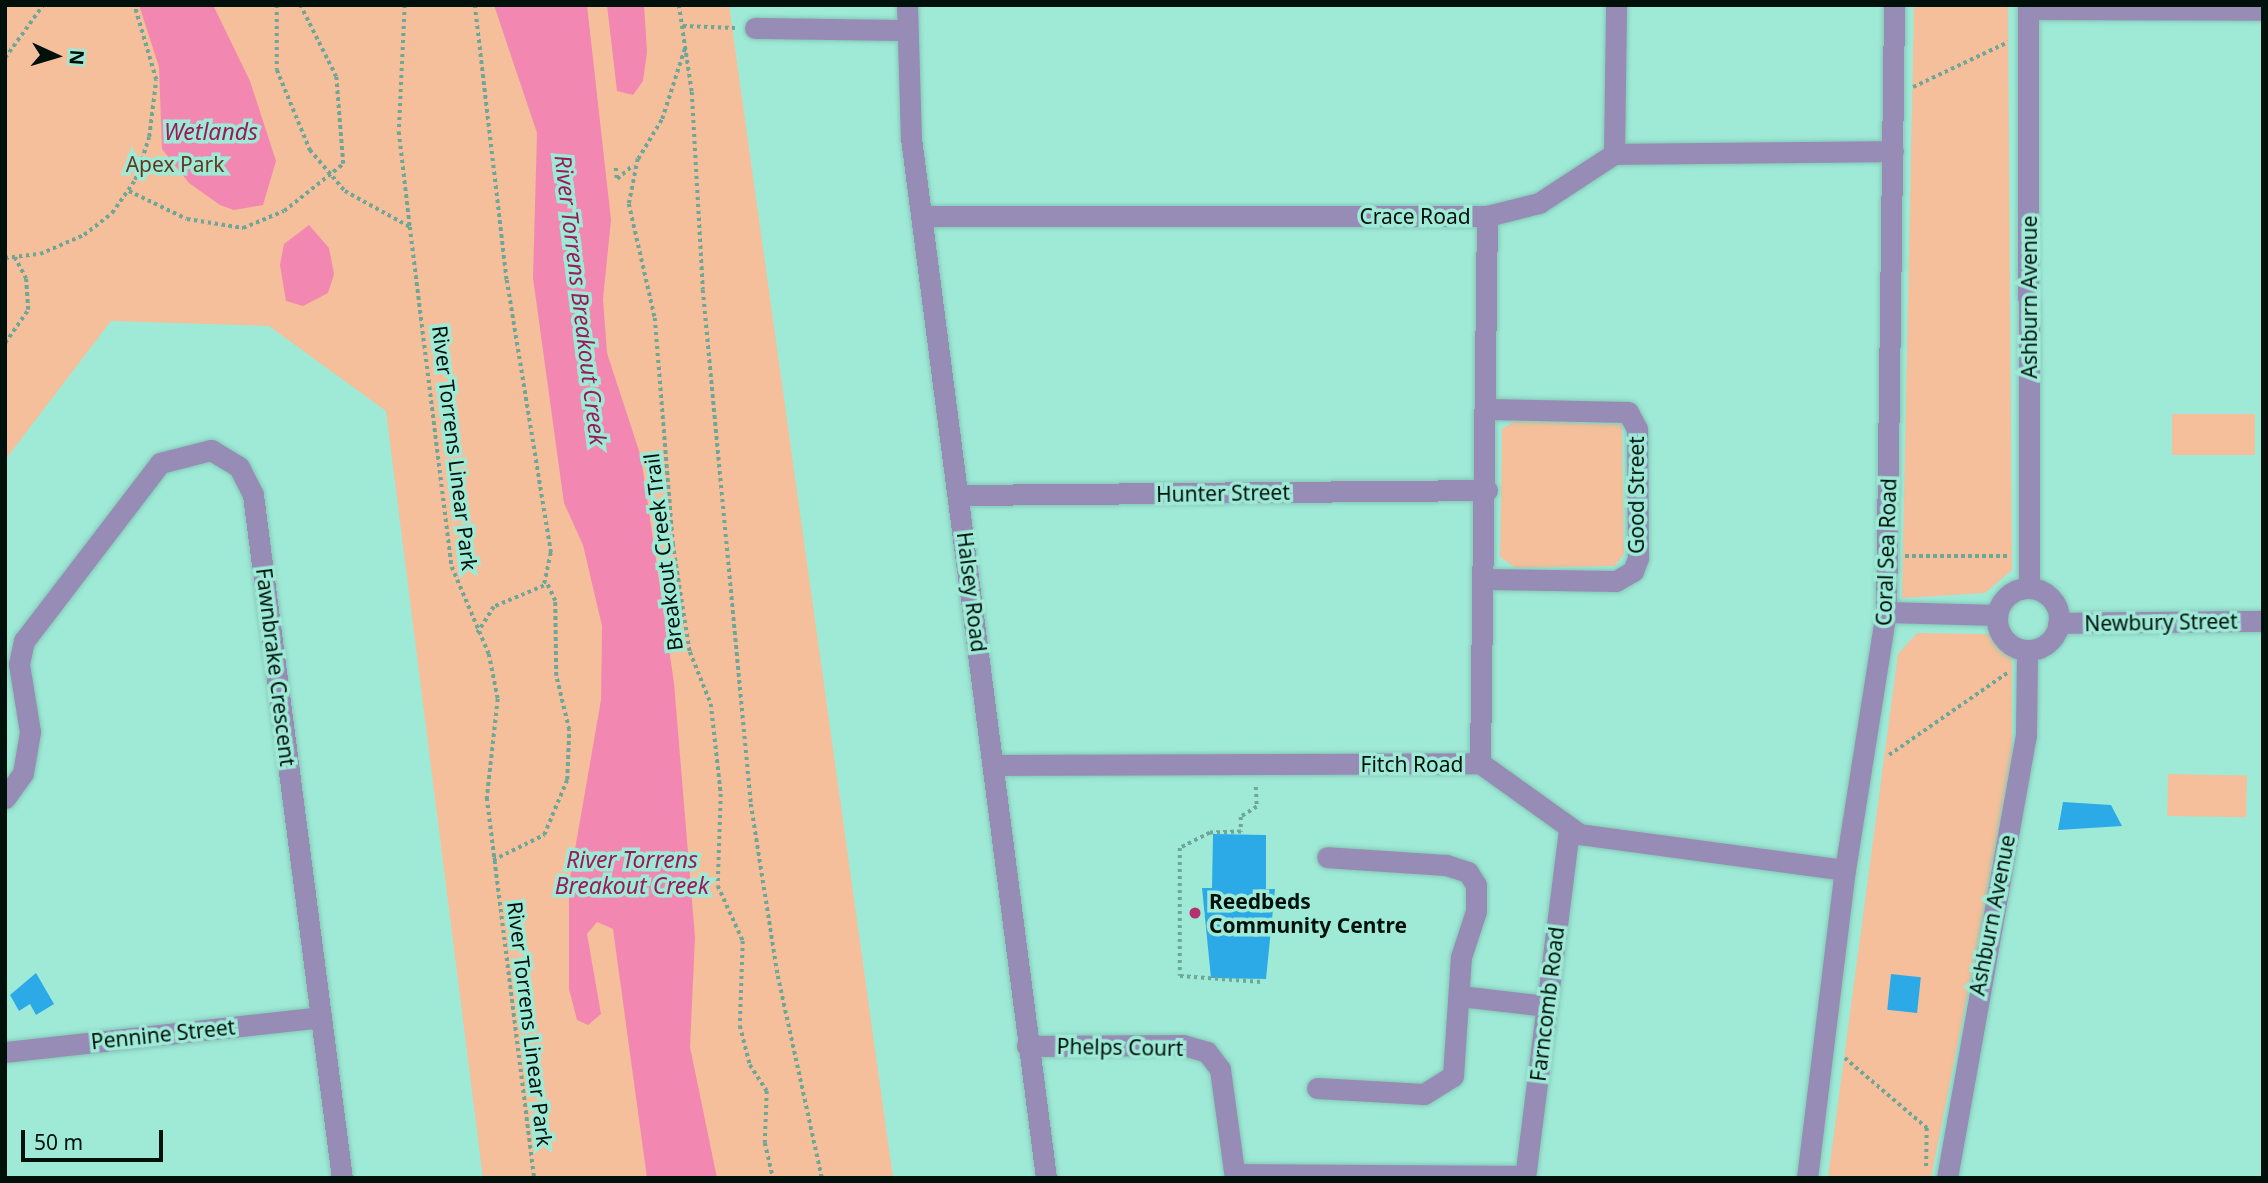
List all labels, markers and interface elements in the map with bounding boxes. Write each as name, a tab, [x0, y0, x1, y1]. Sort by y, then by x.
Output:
north arrow	[21, 21, 91, 91]
text: N	[63, 49, 90, 66]
water label: Wetlands	[164, 117, 258, 145]
park label: Apex Park	[126, 151, 224, 177]
water label: River Torrens Breakout Creek	[549, 153, 613, 447]
street label: Crace Road	[1359, 203, 1471, 229]
street label: Ashburn Avenue	[2016, 215, 2042, 379]
street label: River Torrens Linear Park	[427, 324, 483, 572]
street label: Good Street	[1623, 436, 1649, 554]
street label: Breakout Creek Trail	[638, 452, 688, 652]
street label: Coral Sea Road	[1871, 478, 1901, 626]
street label: Hunter Street	[1156, 479, 1290, 507]
street label: Halsey Road	[952, 530, 992, 654]
street label: Fawnbrake Crescent	[251, 566, 301, 768]
street label: Newbury Street	[2084, 608, 2238, 636]
street label: Fitch Road	[1361, 751, 1463, 777]
street label: Ashburn Avenue	[1964, 832, 2020, 998]
water label: River Torrens Breakout Creek	[555, 845, 709, 899]
place label: Reedbeds Community Centre	[1209, 888, 1407, 938]
street label: River Torrens Linear Park	[502, 900, 558, 1148]
marker: Reedbeds Community Centre	[1187, 905, 1203, 921]
street label: Farncomb Road	[1525, 925, 1569, 1083]
street label: Pennine Street	[90, 1014, 236, 1054]
street label: Phelps Court	[1056, 1033, 1184, 1061]
scale bar	[24, 1116, 166, 1160]
text: 50 m	[34, 1128, 83, 1156]

